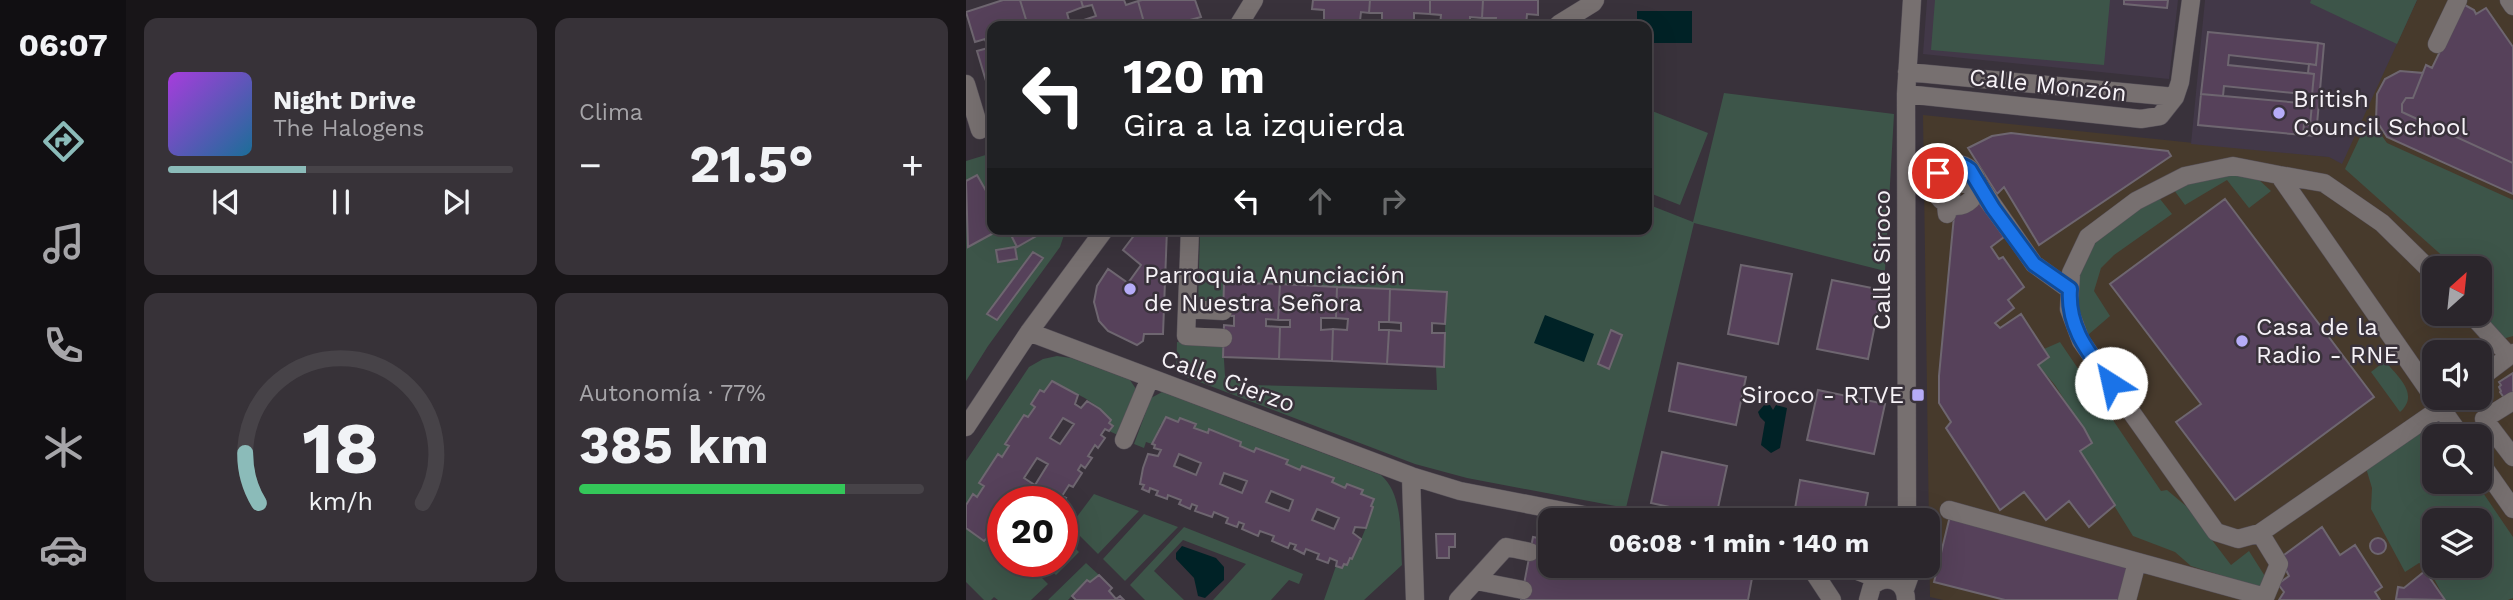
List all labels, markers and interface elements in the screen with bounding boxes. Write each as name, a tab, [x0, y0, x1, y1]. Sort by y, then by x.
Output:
text: 06:07	[18, 26, 108, 64]
text: 120 m	[1123, 47, 1265, 105]
icon: left	[1008, 49, 1099, 140]
street label: Calle Monzón	[1968, 63, 2128, 107]
text: Night Drive	[273, 85, 416, 115]
place label: British Council School	[2293, 85, 2469, 141]
text: Clima	[579, 99, 643, 126]
marker: British Council School	[2271, 105, 2287, 121]
text: Gira a la izquierda	[1123, 106, 1405, 144]
text: The Halogens	[273, 115, 424, 142]
icon: directions	[39, 117, 88, 166]
text: 21.5°	[689, 134, 814, 195]
text: −	[579, 143, 602, 187]
text: +	[901, 143, 924, 187]
pin	[1908, 143, 1968, 203]
icon: arrive	[1919, 154, 1957, 192]
icon: left	[1228, 182, 1266, 220]
icon: ahead	[1301, 182, 1339, 220]
icon: right	[1374, 182, 1412, 220]
icon: previous	[207, 183, 245, 221]
icon: pause	[322, 183, 360, 221]
icon: next	[437, 183, 475, 221]
street label: Calle Siroco	[1868, 190, 1896, 330]
icon: music	[39, 219, 88, 268]
north arrow	[2422, 256, 2492, 326]
map controls	[2422, 256, 2492, 578]
place label: Parroquia Anunciación de Nuestra Señora	[1144, 261, 1405, 317]
marker: Parroquia Anunciación de Nuestra Señora	[1122, 281, 1138, 297]
place label: Casa de la Radio - RNE	[2256, 313, 2399, 369]
icon: phone	[39, 321, 88, 370]
marker: Casa de la Radio - RNE	[2234, 333, 2250, 349]
button: sound	[2422, 340, 2492, 410]
street label: Calle Cierzo	[1157, 344, 1299, 418]
position arrow	[2074, 346, 2148, 420]
text: Autonomía · 77%	[579, 380, 766, 407]
place label: Siroco - RTVE	[1741, 381, 1904, 409]
marker: Siroco - RTVE	[1910, 387, 1926, 403]
text: 18	[302, 406, 379, 492]
text: 385 km	[579, 415, 769, 476]
icon: climate	[39, 423, 88, 472]
button: search	[2422, 424, 2492, 494]
speed limit sign: 20	[987, 486, 1078, 577]
text: km/h	[308, 487, 373, 516]
button: layers	[2422, 508, 2492, 578]
icon: car	[39, 525, 88, 574]
text: 06:08 · 1 min · 140 m	[1609, 528, 1869, 558]

